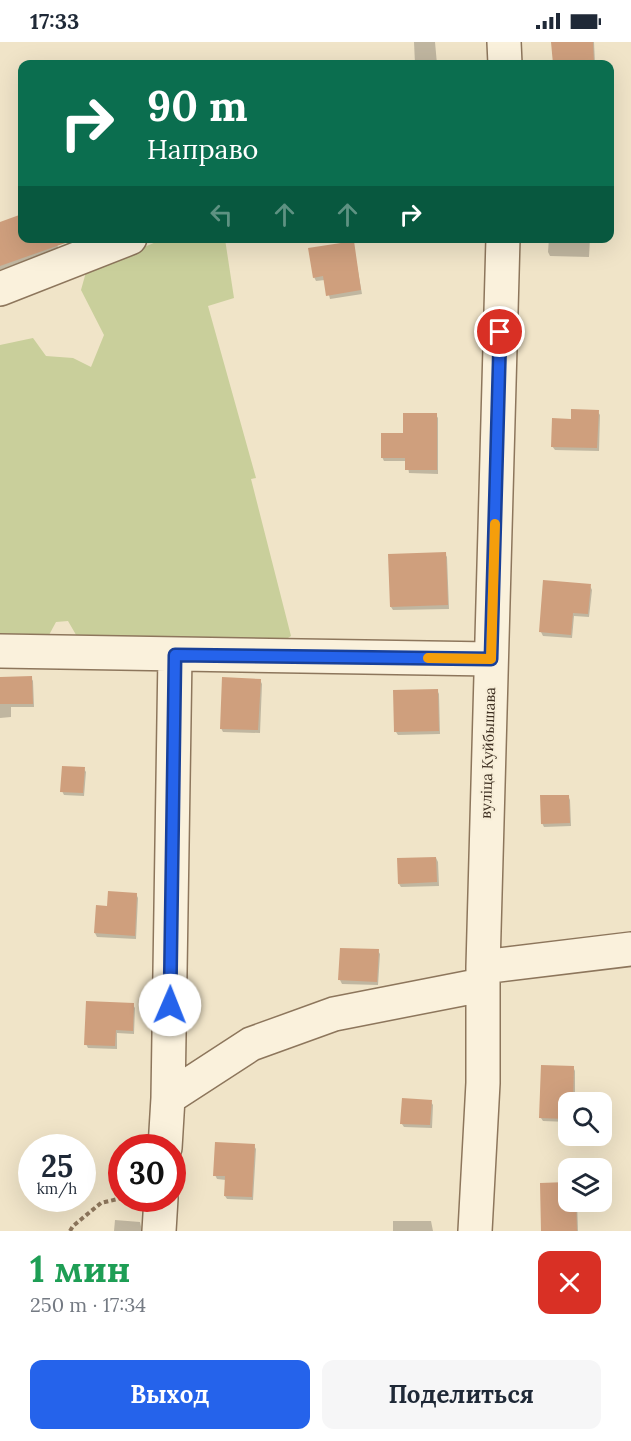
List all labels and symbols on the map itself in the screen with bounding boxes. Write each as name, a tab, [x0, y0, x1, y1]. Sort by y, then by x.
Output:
pin	[474, 306, 525, 357]
street label: вуліца Куйбышава	[476, 686, 499, 819]
position arrow	[138, 973, 202, 1037]
speed limit sign: 30	[108, 1134, 186, 1212]

